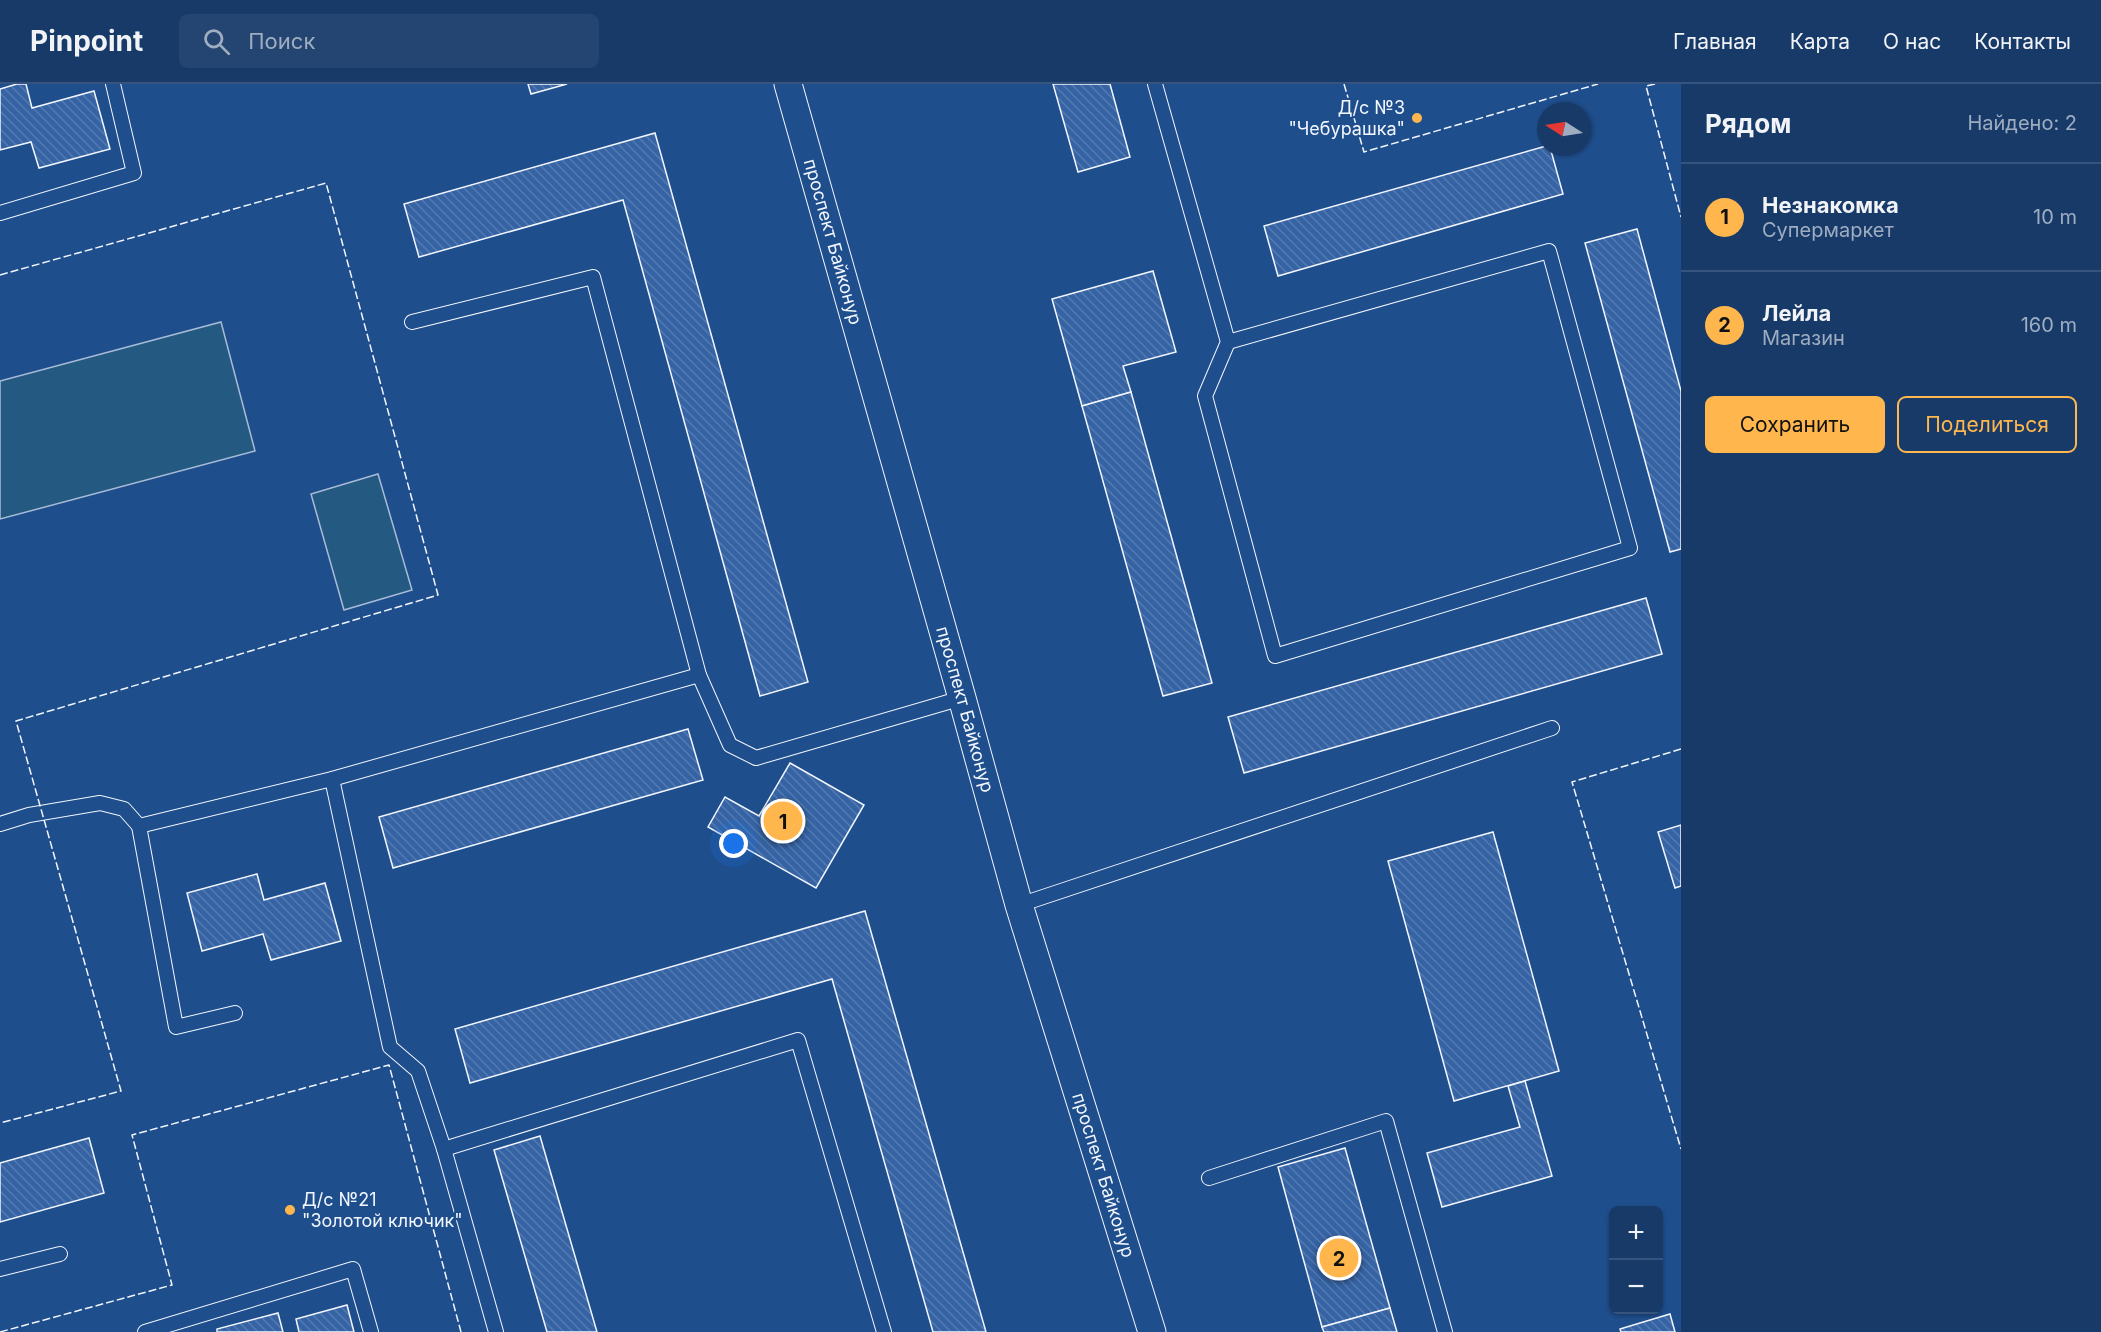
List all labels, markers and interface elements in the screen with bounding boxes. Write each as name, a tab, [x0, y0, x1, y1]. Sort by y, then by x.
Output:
search box	[179, 14, 599, 68]
text: Pinpoint	[30, 24, 143, 58]
icon: search	[200, 25, 233, 58]
text: Поиск	[248, 28, 315, 54]
text: Главная	[1673, 29, 1757, 54]
text: Карта	[1790, 29, 1850, 54]
text: О нас	[1883, 29, 1941, 54]
text: Контакты	[1974, 29, 2071, 54]
place label: Д/c №3 "Чебурашка"	[1288, 97, 1405, 139]
north arrow	[1537, 102, 1591, 156]
text: Рядом	[1705, 108, 1791, 139]
marker: Д/c №3 "Чебурашка"	[1410, 111, 1424, 125]
text: Найдено: 2	[1967, 111, 2077, 135]
street label: проспект Байконур	[800, 156, 867, 327]
text: Незнакомка	[1762, 192, 1899, 218]
text: 1	[1720, 205, 1729, 229]
text: 10 m	[2033, 205, 2077, 229]
text: Супермаркет	[1762, 218, 1894, 242]
text: Лейла	[1762, 300, 1831, 326]
text: 2	[1718, 313, 1731, 337]
text: 160 m	[2021, 313, 2077, 337]
text: Магазин	[1762, 326, 1845, 350]
button: Сохранить	[1705, 396, 1885, 453]
button: Поделиться	[1897, 396, 2077, 453]
street label: проспект Байконур	[932, 624, 998, 795]
pin: 1	[764, 798, 802, 844]
your location	[719, 829, 748, 858]
street label: проспект Байконур	[1068, 1090, 1139, 1260]
place label: Д/c №21 "Золотой ключик"	[302, 1189, 463, 1231]
marker: Д/c №21 "Золотой ключик"	[283, 1203, 297, 1217]
map controls	[1609, 1206, 1663, 1314]
button: +	[1609, 1206, 1663, 1260]
pin: 2	[1320, 1236, 1358, 1280]
button: −	[1609, 1260, 1663, 1314]

